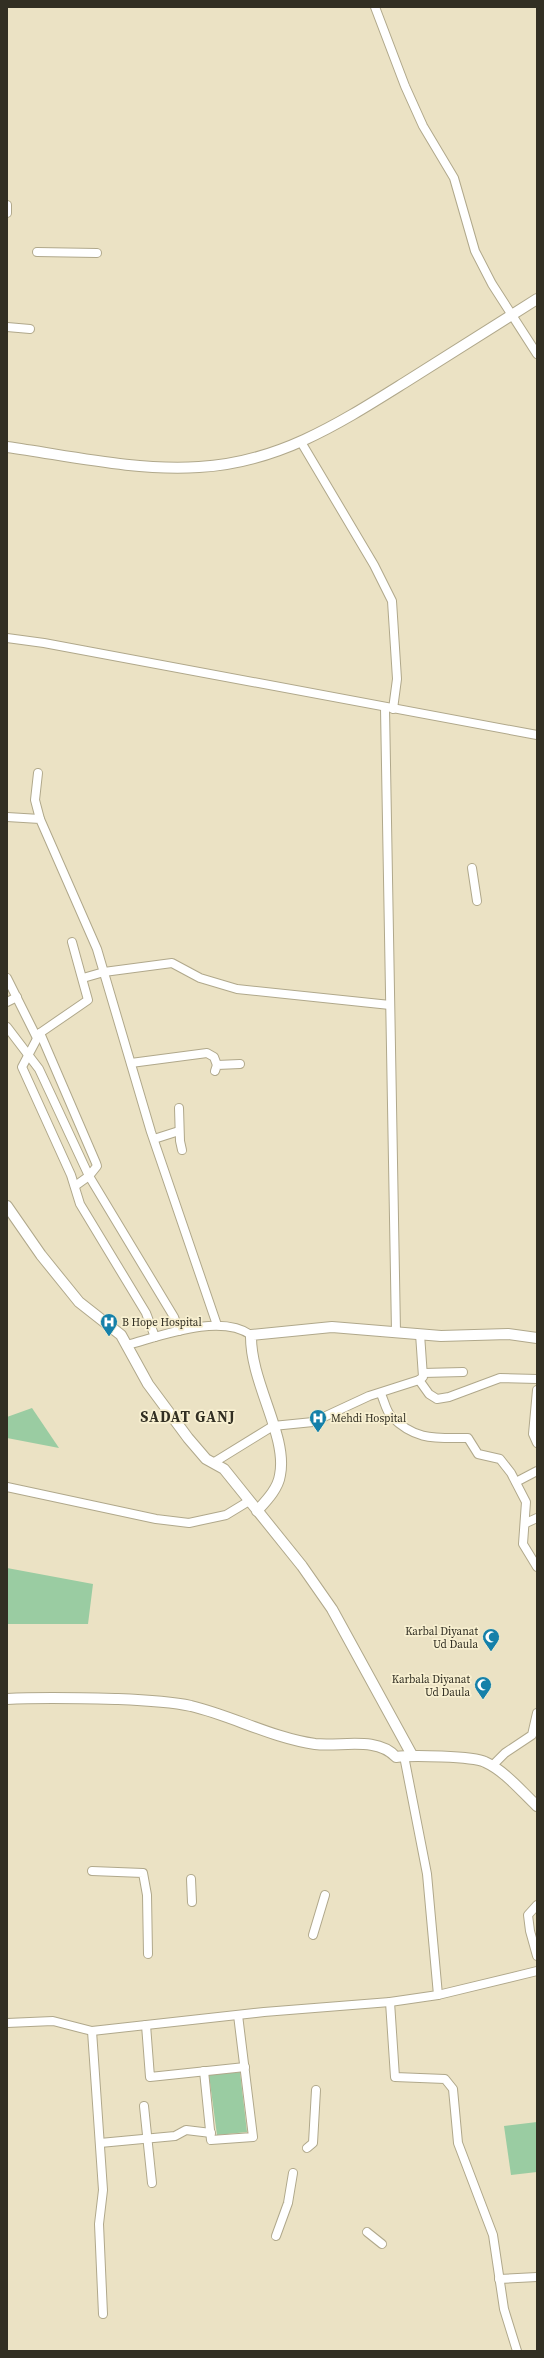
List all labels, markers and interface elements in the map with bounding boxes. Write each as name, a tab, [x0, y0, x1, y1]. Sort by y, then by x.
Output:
hospital icon: B Hope Hospital	[99, 1312, 119, 1337]
place label: B Hope Hospital	[122, 1315, 202, 1330]
district label: SADAT GANJ	[140, 1406, 236, 1427]
hospital icon: Mehdi Hospital	[308, 1408, 328, 1433]
place label: Mehdi Hospital	[331, 1411, 406, 1426]
place label: Karbal Diyanat Ud Daula	[405, 1624, 478, 1652]
mosque icon: Karbal Diyanat Ud Daula	[481, 1627, 501, 1652]
place label: Karbala Diyanat Ud Daula	[392, 1672, 470, 1700]
mosque icon: Karbala Diyanat Ud Daula	[473, 1675, 493, 1700]

